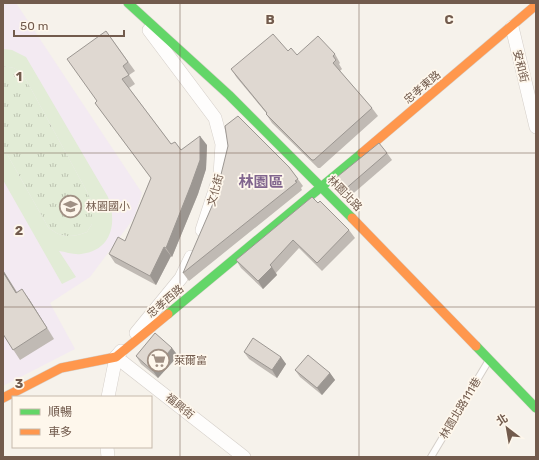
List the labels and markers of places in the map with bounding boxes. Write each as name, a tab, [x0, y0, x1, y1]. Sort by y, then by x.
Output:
school or university icon: 林園國小	[58, 193, 84, 219]
place label: 林園國小	[86, 200, 130, 213]
supermarket icon: 萊爾富	[146, 347, 172, 373]
place label: 萊爾富	[174, 354, 207, 367]

